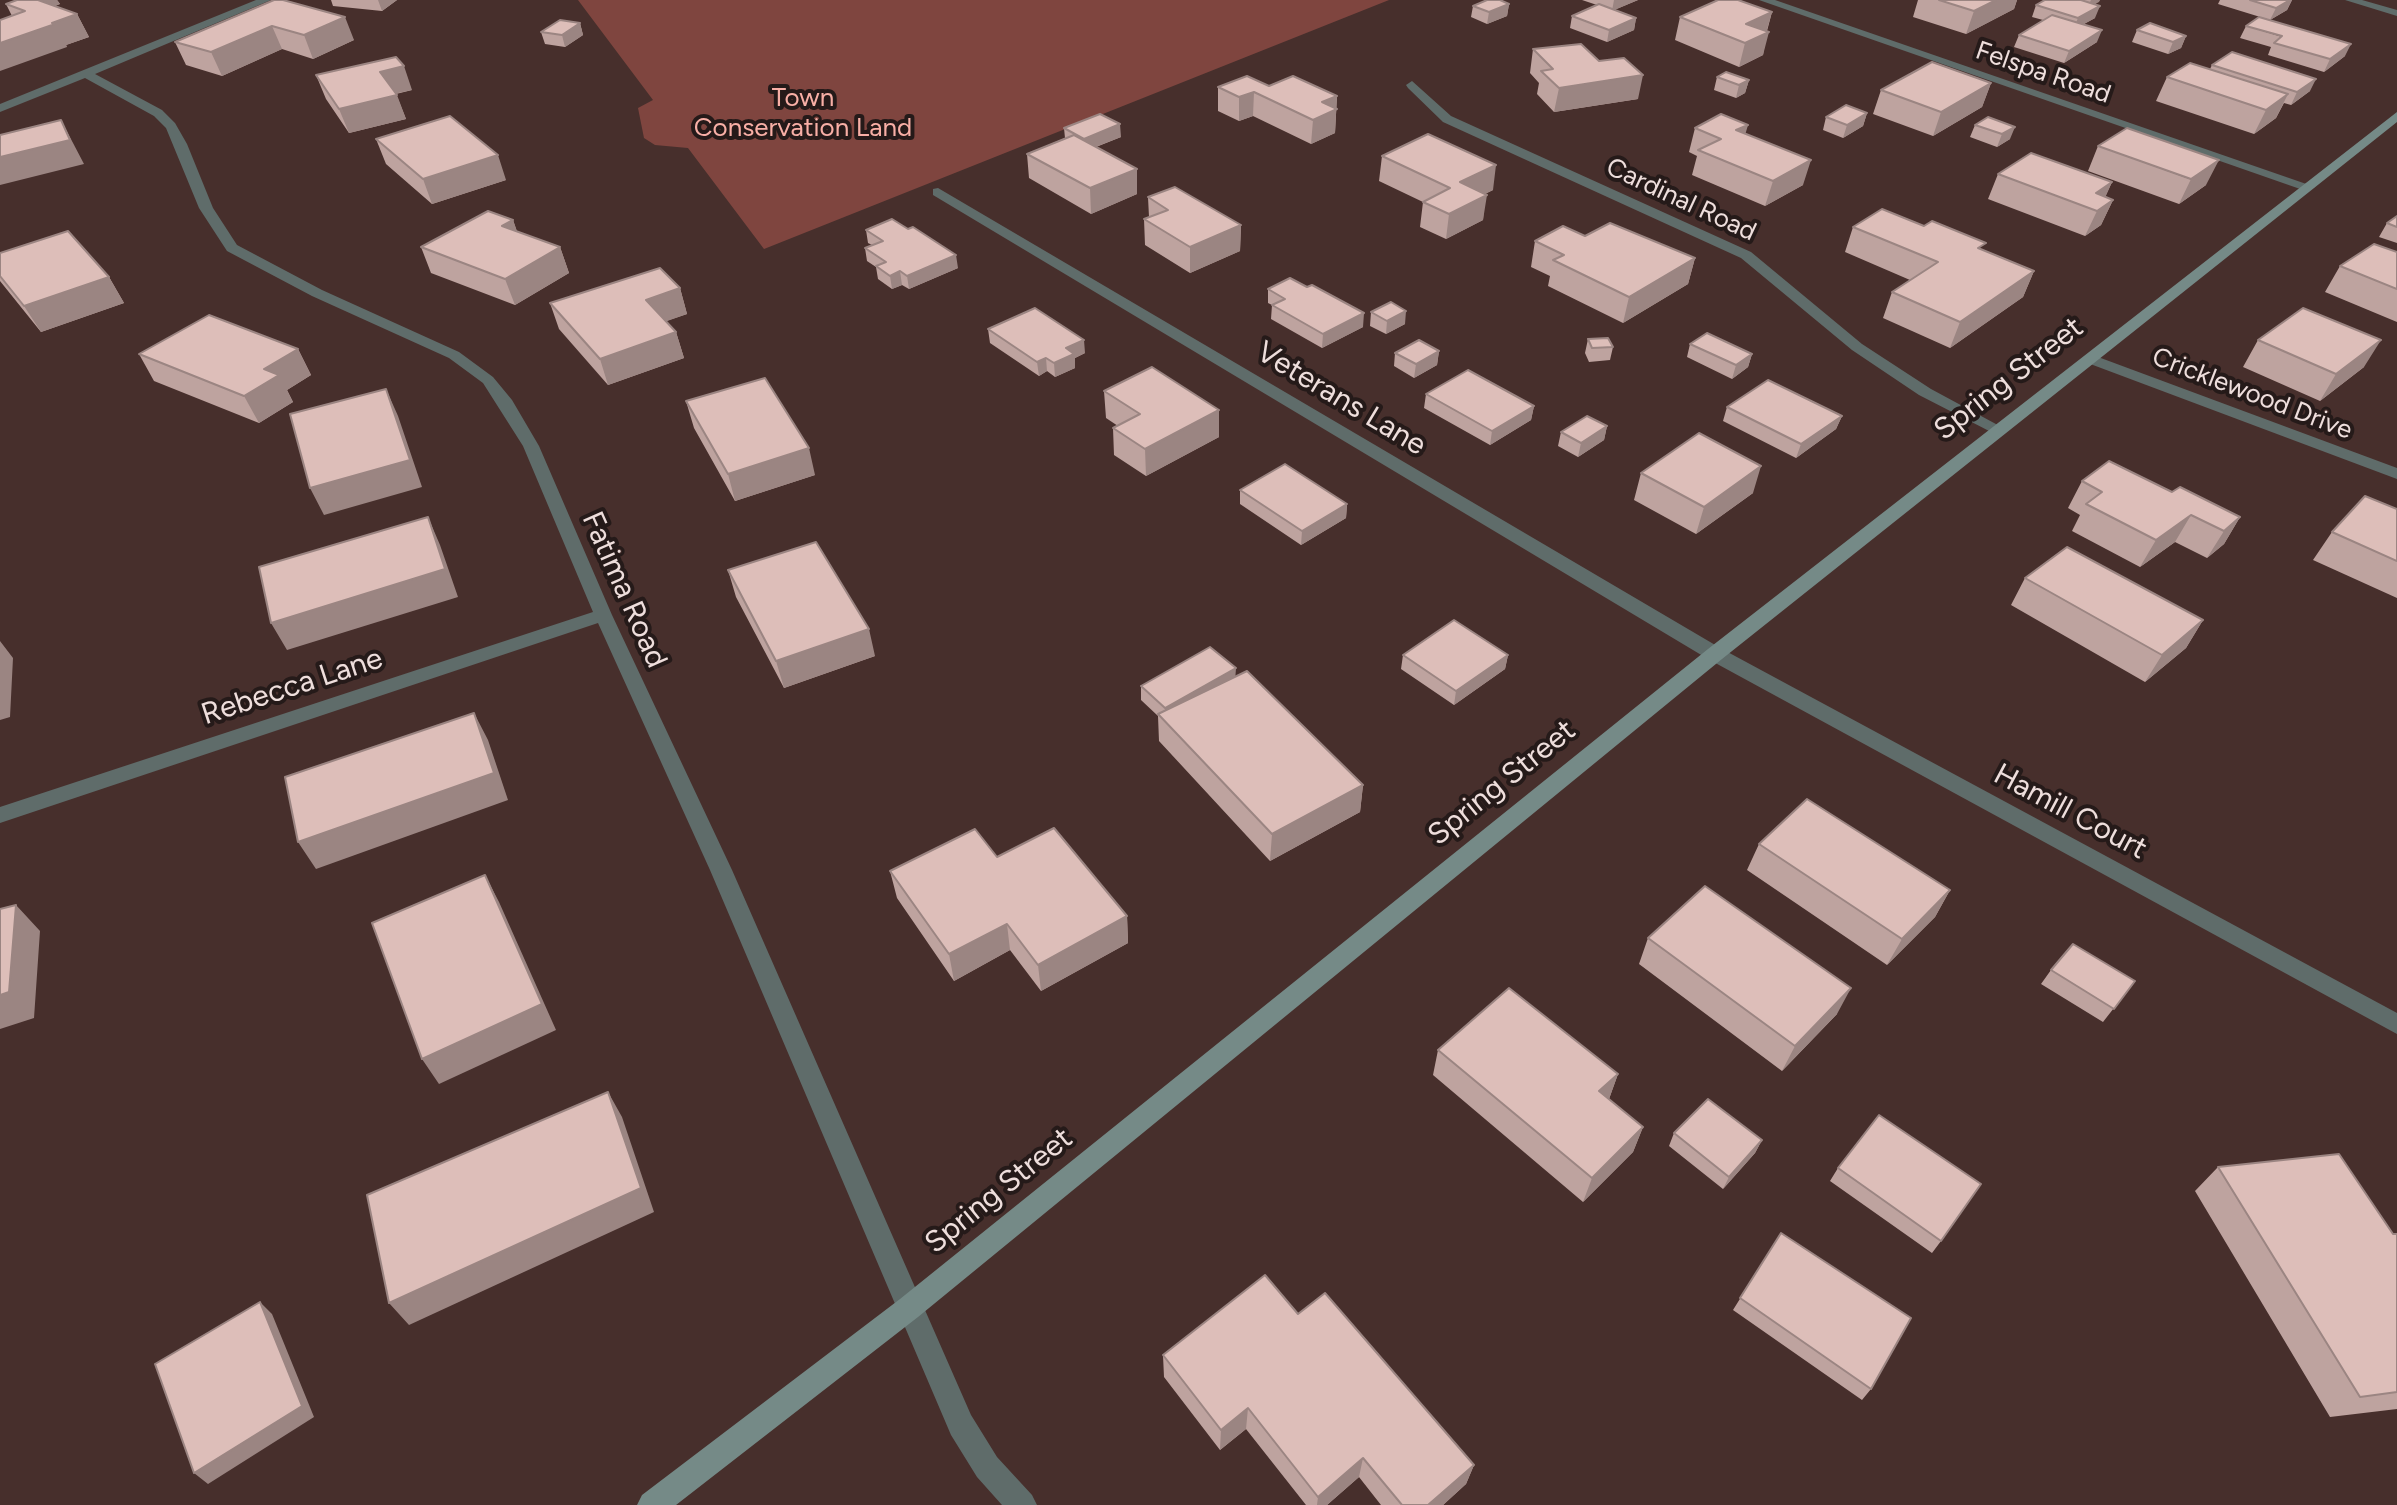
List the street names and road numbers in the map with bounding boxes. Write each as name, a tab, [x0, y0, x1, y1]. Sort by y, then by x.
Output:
street label: Felspa Road	[1971, 35, 2115, 111]
street label: Cardinal Road	[1601, 152, 1761, 248]
street label: Spring Street	[1927, 310, 2091, 448]
street label: Veterans Lane	[1250, 334, 1432, 464]
street label: Cricklewood Drive	[2148, 341, 2356, 447]
street label: Fatima Road	[574, 506, 674, 674]
street label: Rebecca Lane	[197, 641, 387, 733]
street label: Spring Street	[1421, 713, 1583, 853]
street label: Hamill Court	[1987, 757, 2153, 867]
street label: Spring Street	[918, 1121, 1080, 1261]

